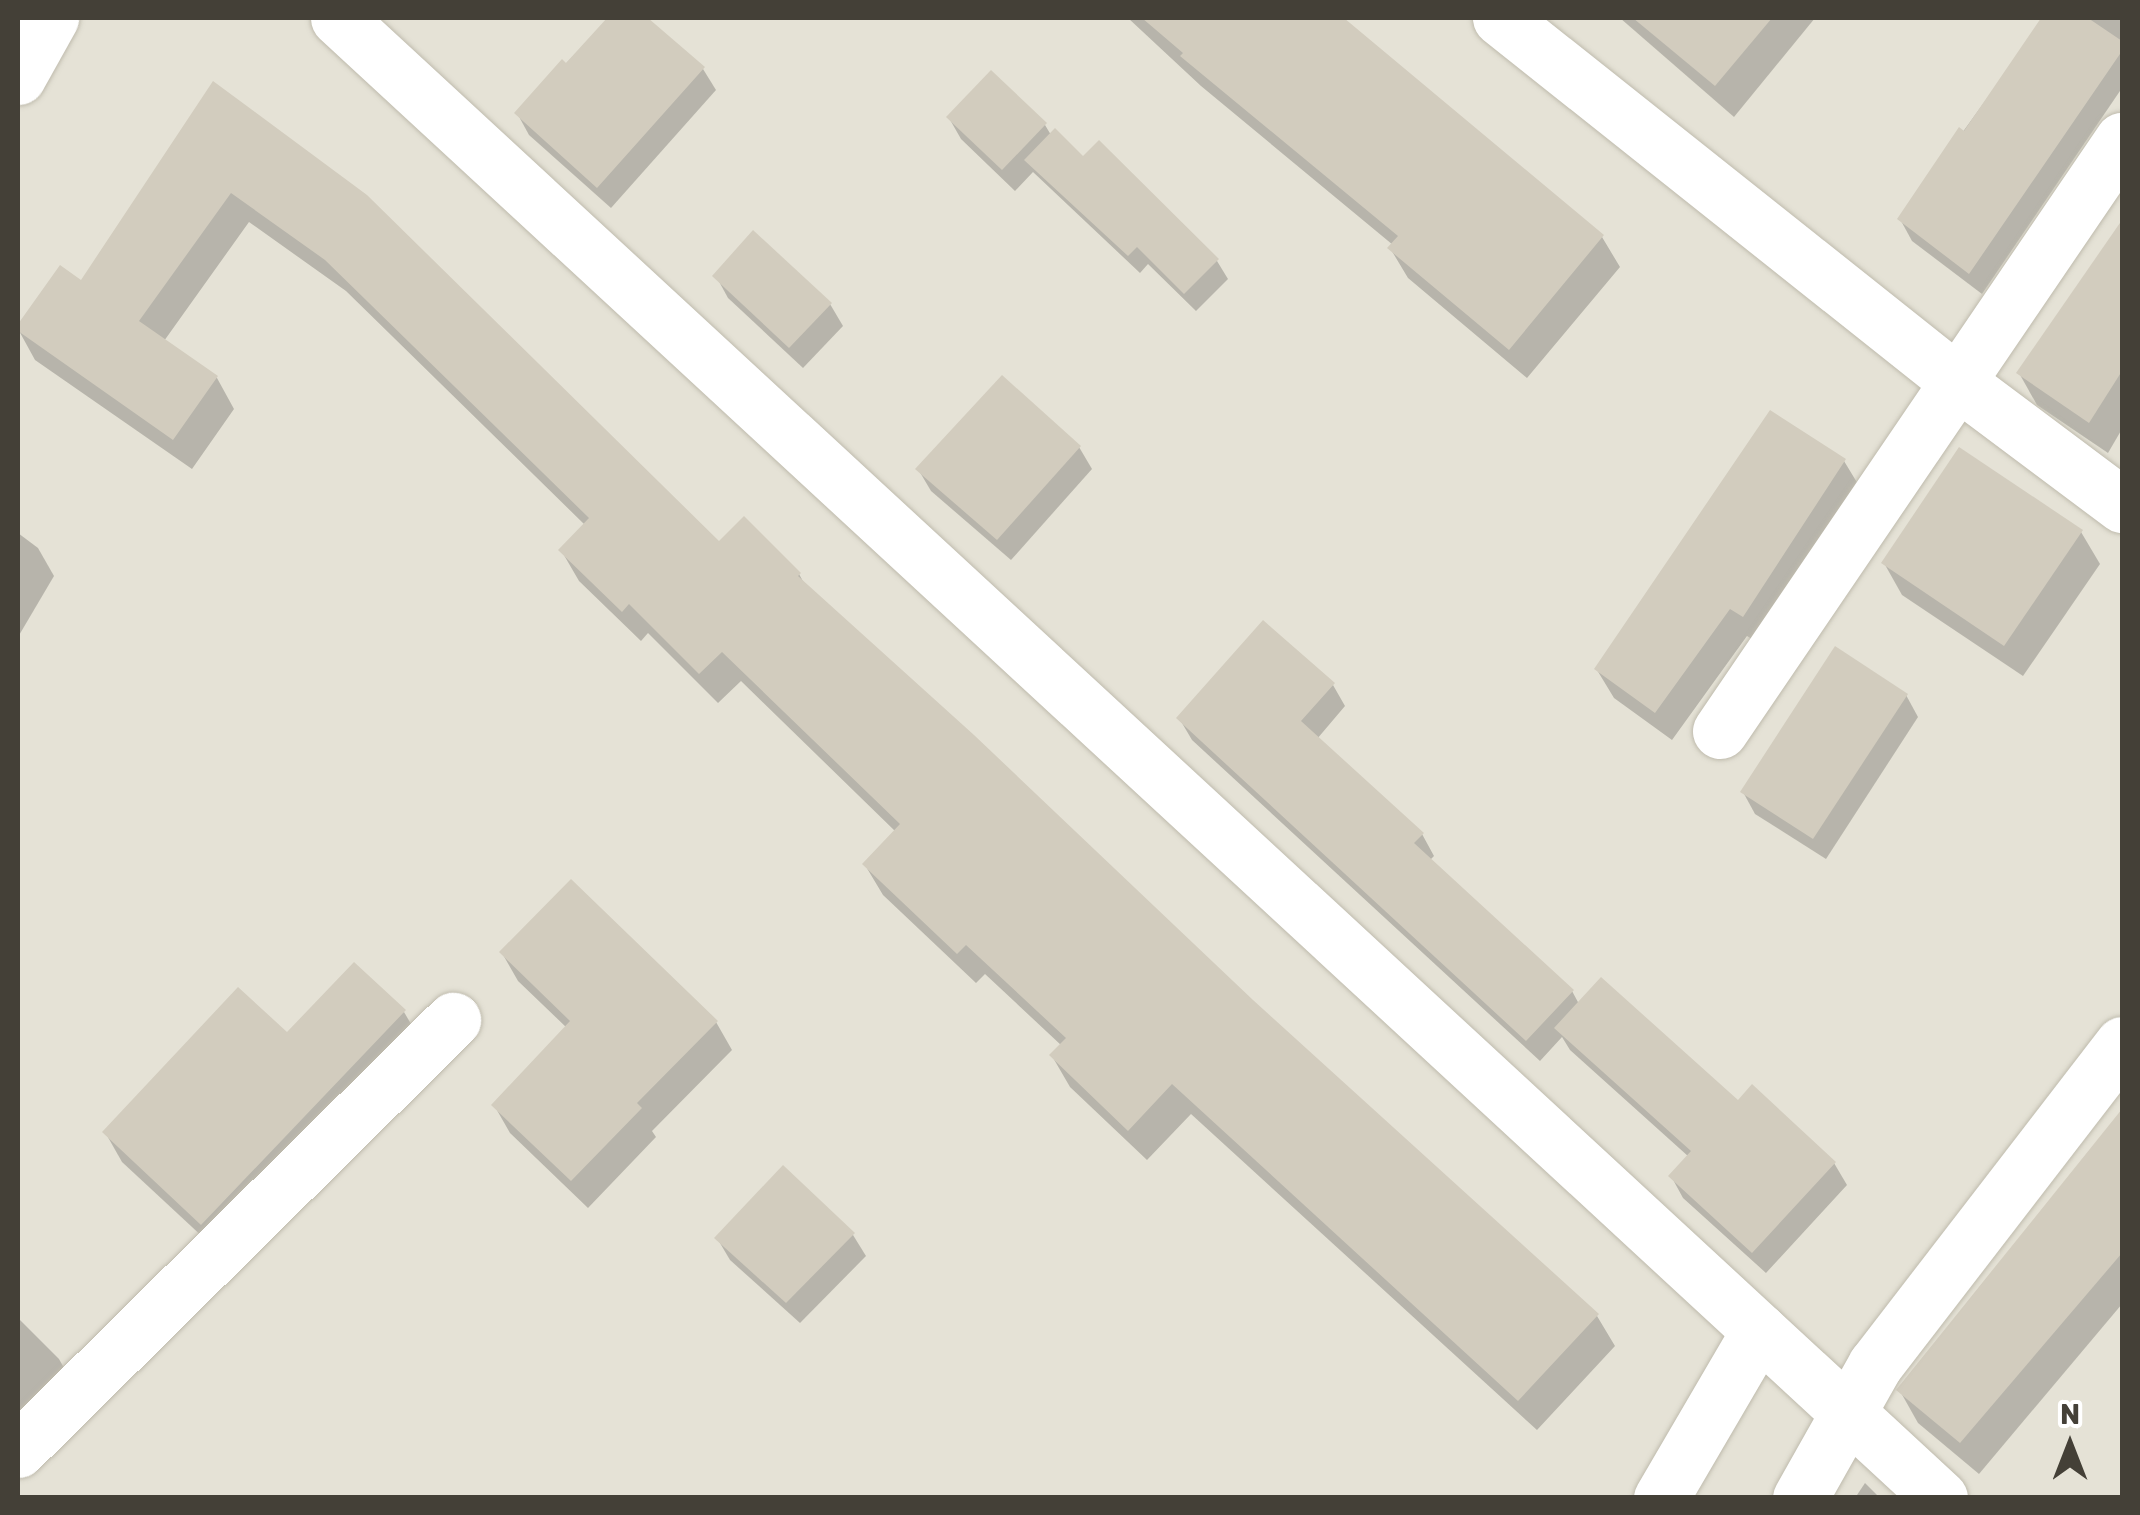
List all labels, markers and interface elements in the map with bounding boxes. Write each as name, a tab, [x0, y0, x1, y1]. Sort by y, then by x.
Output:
north arrow	[2020, 1395, 2120, 1495]
text: N	[2060, 1398, 2080, 1431]

